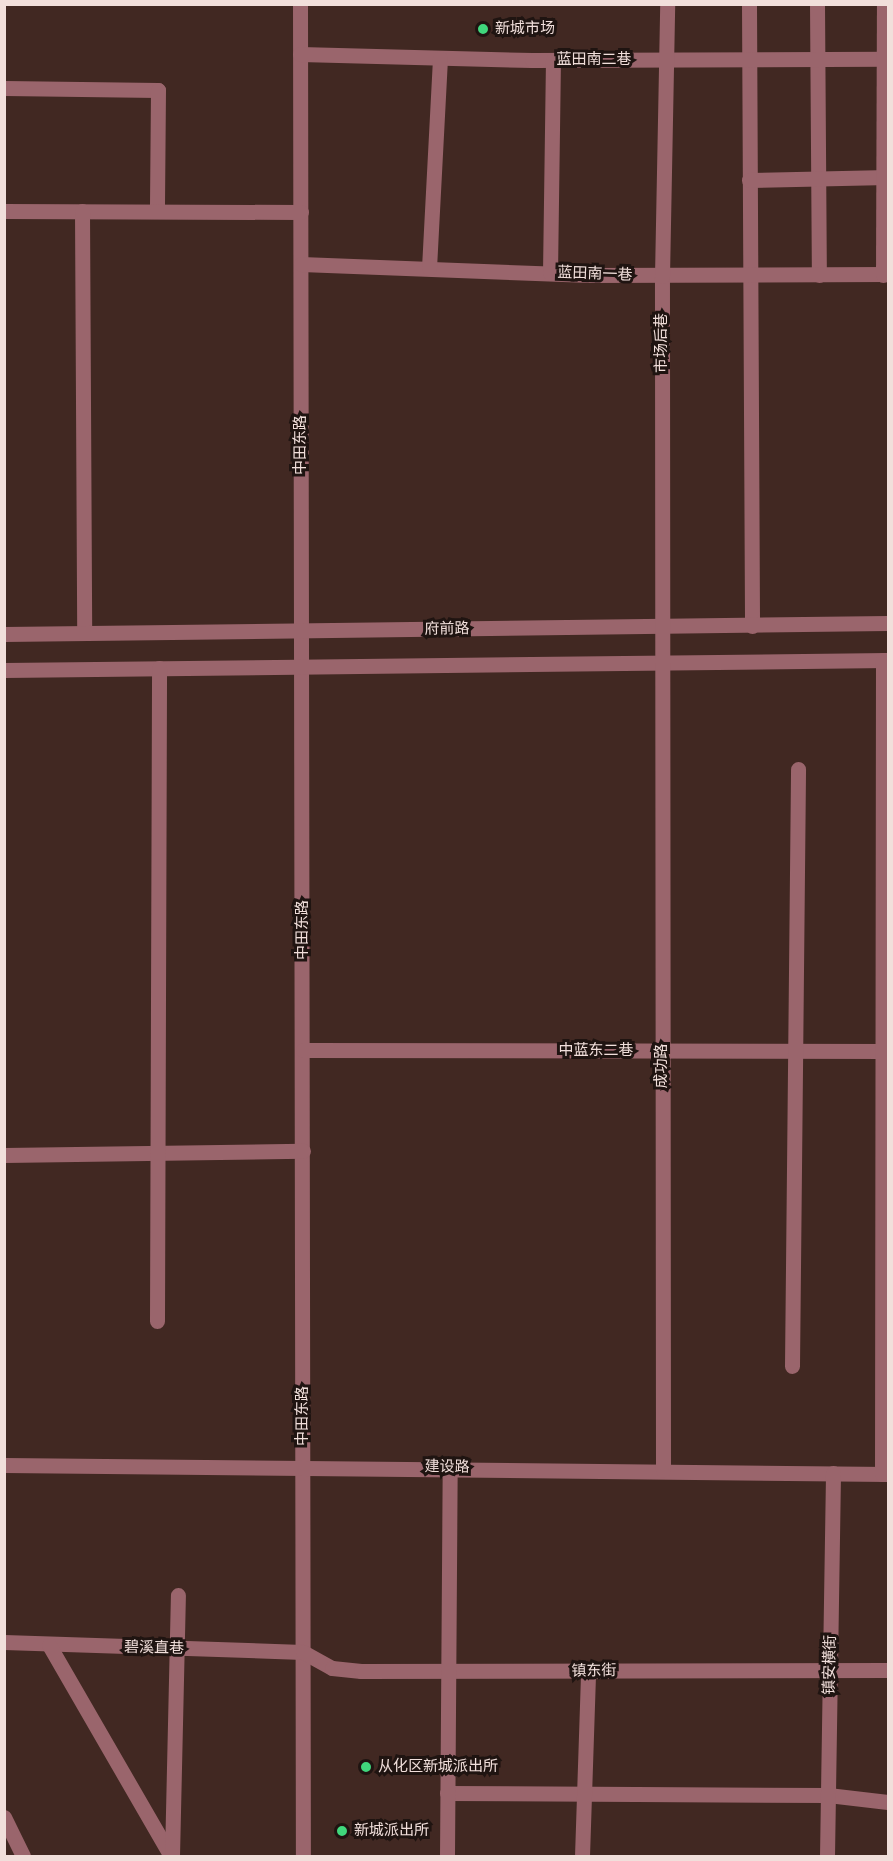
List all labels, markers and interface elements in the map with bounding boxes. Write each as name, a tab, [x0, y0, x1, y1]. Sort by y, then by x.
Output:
place label: 新城市场	[495, 20, 555, 38]
marker: 新城市场	[476, 22, 490, 36]
street label: 蓝田南二巷	[557, 51, 631, 69]
street label: 蓝田南一巷	[557, 264, 633, 284]
street label: 市场后巷	[653, 313, 671, 373]
street label: 中田东路	[292, 415, 310, 475]
street label: 府前路	[424, 620, 470, 638]
street label: 中田东路	[294, 900, 312, 960]
street label: 中蓝东二巷	[559, 1042, 633, 1060]
street label: 成功路	[653, 1044, 671, 1088]
street label: 中田东路	[294, 1386, 312, 1446]
street label: 建设路	[424, 1458, 470, 1476]
street label: 镇安横街	[820, 1635, 840, 1695]
street label: 碧溪直巷	[124, 1638, 184, 1658]
street label: 镇东街	[571, 1662, 617, 1680]
place label: 从化区新城派出所	[378, 1758, 498, 1776]
marker: 从化区新城派出所	[359, 1760, 373, 1774]
place label: 新城派出所	[354, 1822, 429, 1840]
marker: 新城派出所	[335, 1824, 349, 1838]

